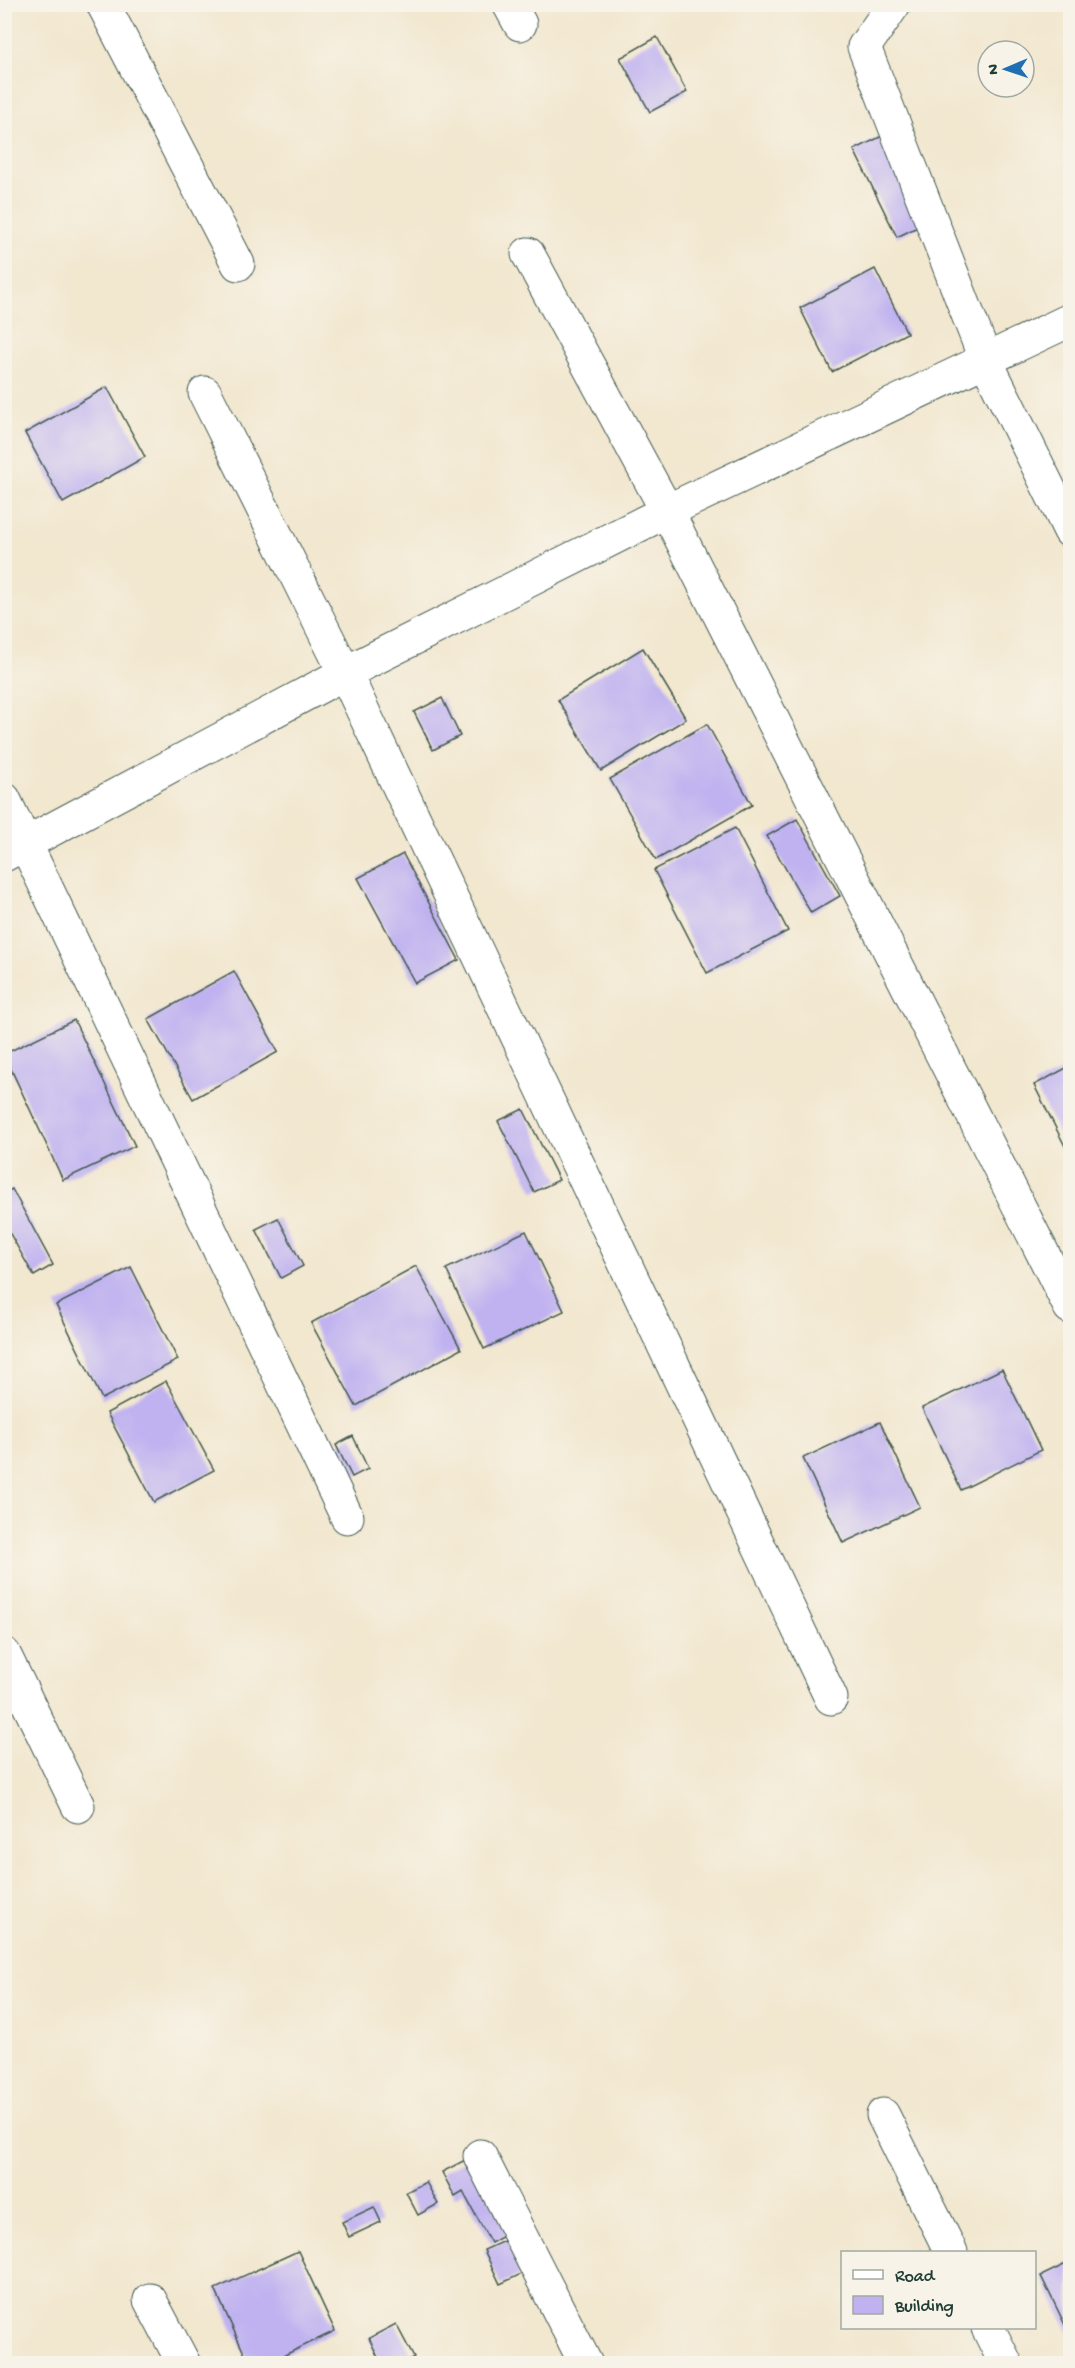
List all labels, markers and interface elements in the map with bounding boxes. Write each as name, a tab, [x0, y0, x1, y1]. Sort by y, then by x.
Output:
north arrow	[976, 39, 1036, 99]
text: N	[985, 63, 1004, 75]
legend	[841, 2251, 1036, 2329]
text: Road	[895, 2267, 936, 2288]
text: Building	[894, 2297, 954, 2318]

